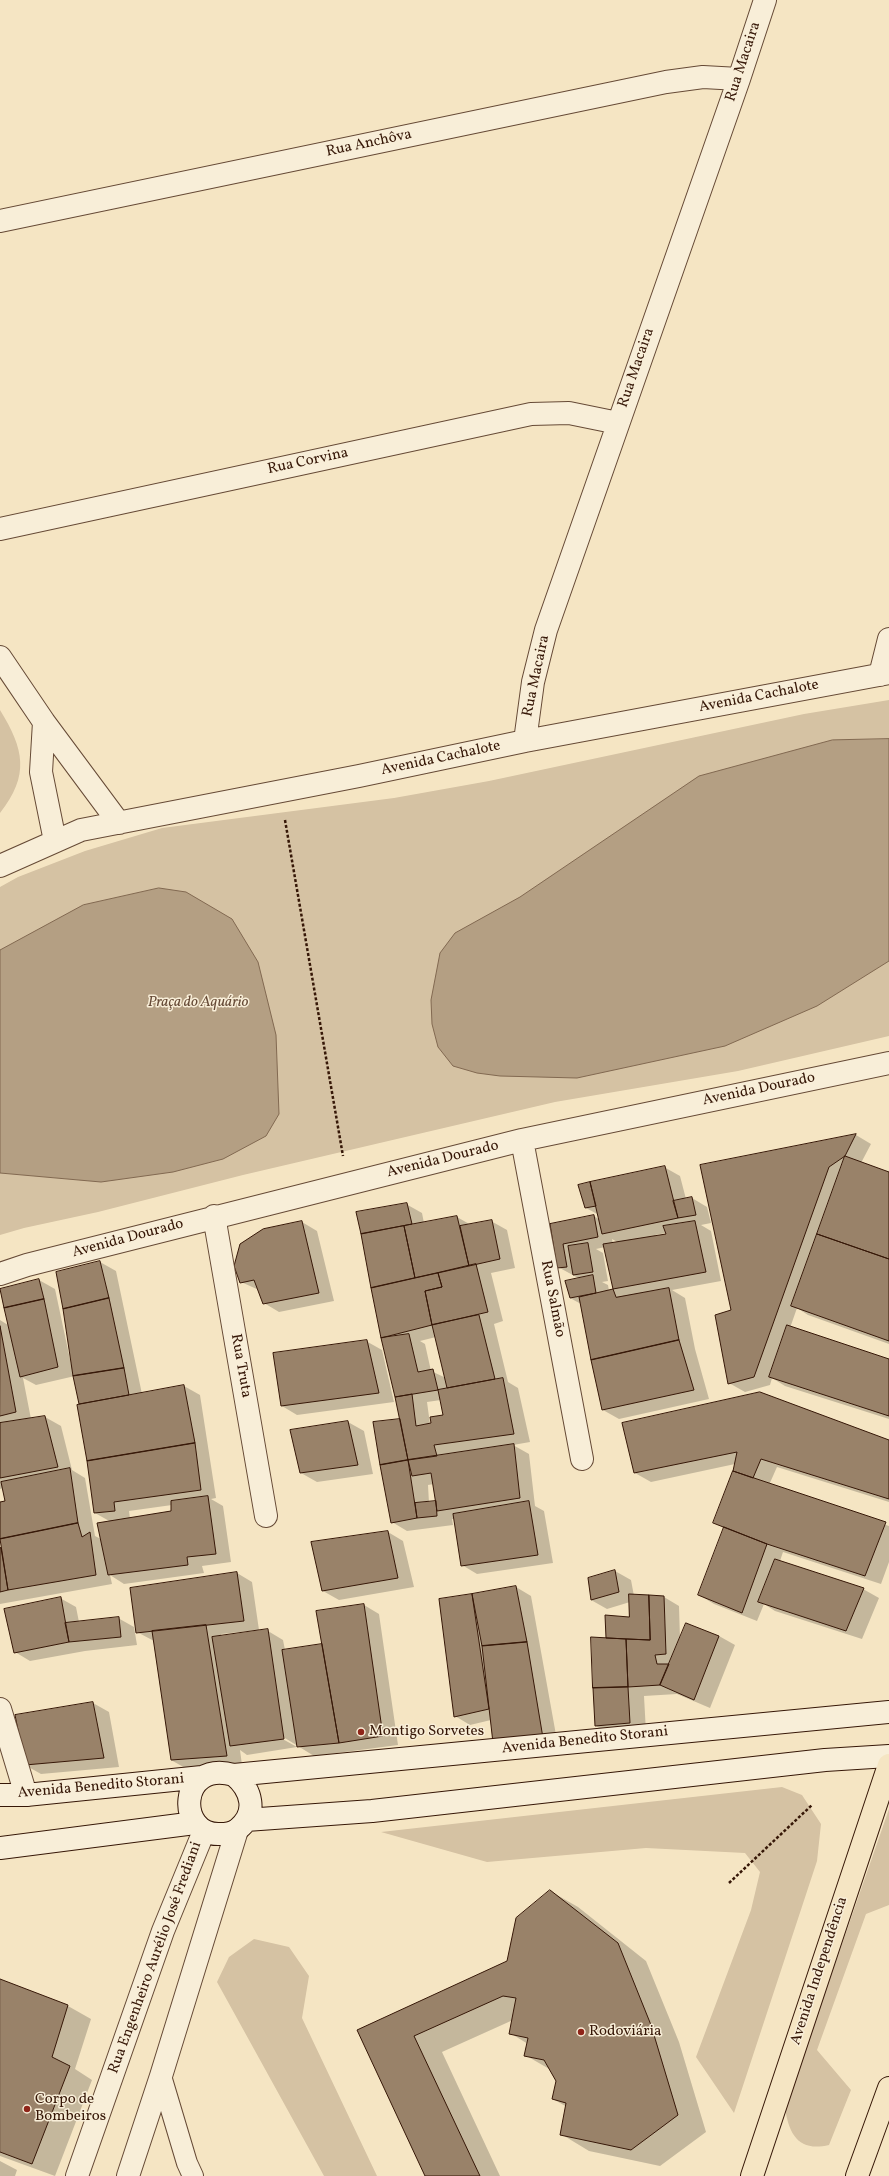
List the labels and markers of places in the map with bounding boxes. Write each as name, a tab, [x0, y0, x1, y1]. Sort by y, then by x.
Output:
place label: Montigo Sorvetes	[369, 1723, 484, 1741]
marker: Montigo Sorvetes	[356, 1727, 366, 1737]
place label: Rodoviária	[589, 2023, 661, 2041]
marker: Rodoviária	[576, 2027, 586, 2037]
place label: Corpo de Bombeiros	[35, 2091, 106, 2126]
marker: Corpo de Bombeiros	[22, 2104, 32, 2114]

